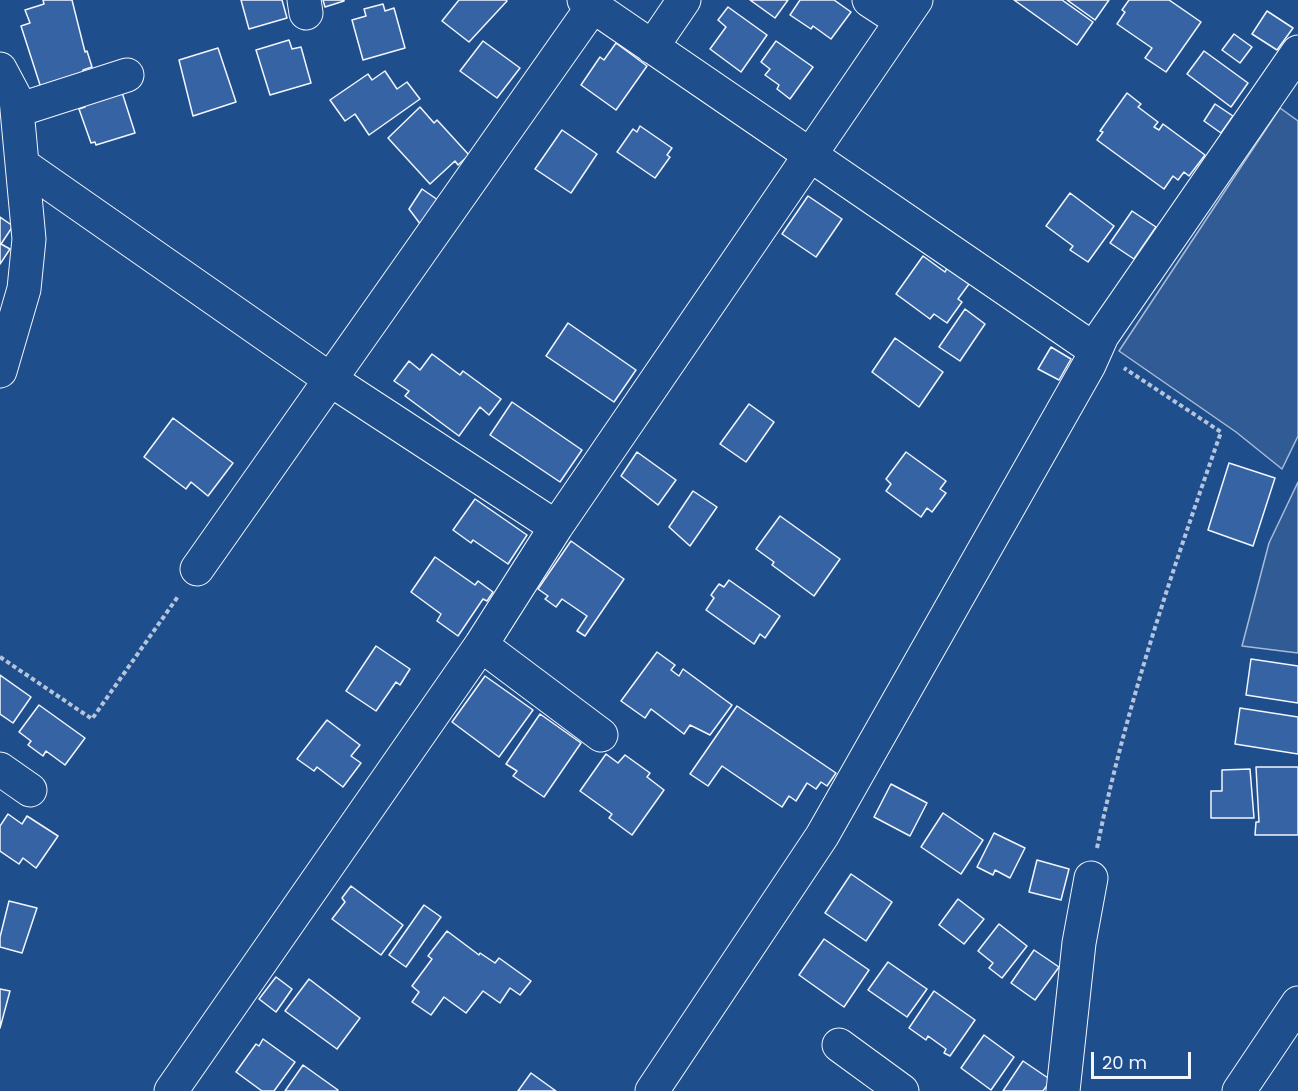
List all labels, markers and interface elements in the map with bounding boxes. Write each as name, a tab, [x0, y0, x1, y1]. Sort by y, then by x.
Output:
scale bar	[1094, 1040, 1194, 1078]
text: 20 m	[1102, 1050, 1147, 1075]

